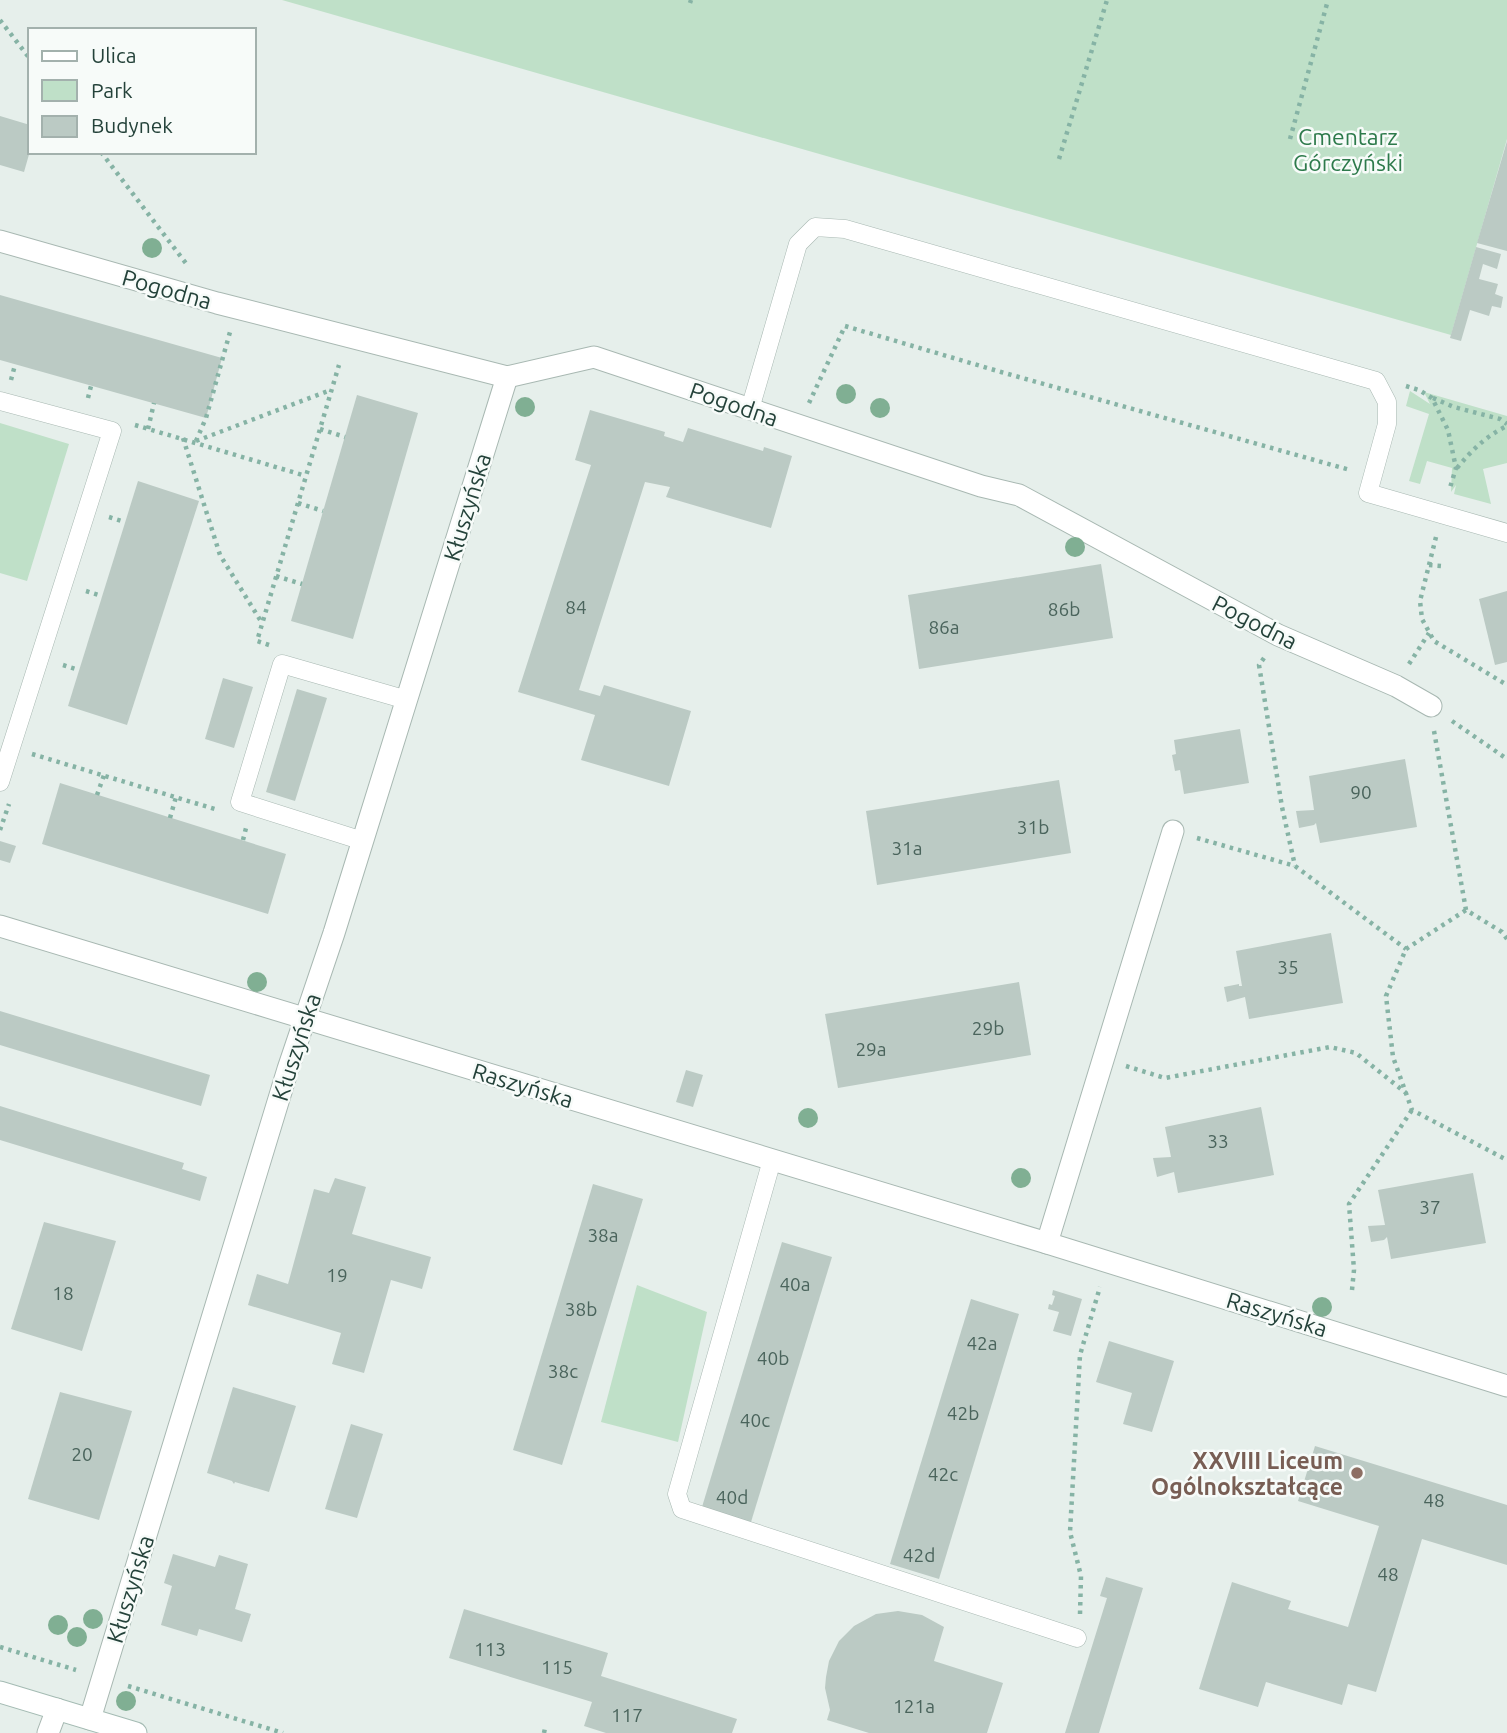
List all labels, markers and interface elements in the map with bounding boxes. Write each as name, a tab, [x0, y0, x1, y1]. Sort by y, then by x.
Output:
legend	[28, 28, 256, 154]
text: Ulica	[91, 43, 136, 67]
text: Park	[91, 78, 133, 102]
text: Budynek	[91, 113, 173, 137]
park label: Cmentarz Górczyński	[1293, 124, 1403, 175]
street label: Pogodna	[119, 264, 215, 314]
street label: Pogodna	[686, 377, 782, 431]
street label: Kłuszyńska	[439, 450, 495, 564]
street label: Pogodna	[1208, 590, 1302, 654]
house number: 84	[565, 596, 587, 618]
house number: 86b	[1048, 598, 1080, 620]
house number: 86a	[928, 616, 960, 638]
house number: 90	[1350, 781, 1372, 803]
house number: 31b	[1017, 816, 1049, 838]
house number: 31a	[891, 837, 923, 859]
house number: 35	[1277, 956, 1299, 978]
street label: Kłuszyńska	[267, 990, 325, 1104]
house number: 29b	[972, 1017, 1004, 1039]
house number: 29a	[855, 1038, 887, 1060]
street label: Raszyńska	[469, 1058, 577, 1112]
house number: 33	[1207, 1130, 1229, 1152]
house number: 37	[1419, 1196, 1441, 1218]
house number: 38a	[587, 1224, 619, 1246]
house number: 19	[326, 1264, 348, 1286]
house number: 40a	[779, 1273, 811, 1295]
house number: 18	[52, 1282, 74, 1304]
street label: Raszyńska	[1223, 1287, 1331, 1341]
house number: 38b	[565, 1298, 597, 1320]
house number: 42a	[966, 1332, 998, 1354]
house number: 40b	[757, 1347, 789, 1369]
house number: 38c	[548, 1360, 578, 1382]
house number: 42b	[947, 1402, 979, 1424]
house number: 40c	[740, 1409, 770, 1431]
house number: 20	[71, 1443, 93, 1465]
place label: XXVIII Liceum Ogólnokształcące	[1151, 1448, 1343, 1500]
house number: 42c	[928, 1463, 958, 1485]
marker: XXVIII Liceum Ogólnokształcące	[1349, 1465, 1365, 1481]
house number: 40d	[716, 1486, 748, 1508]
house number: 48	[1423, 1489, 1445, 1511]
street label: Kłuszyńska	[102, 1532, 158, 1646]
house number: 42d	[903, 1544, 935, 1566]
house number: 48	[1377, 1563, 1399, 1585]
house number: 113	[474, 1638, 506, 1660]
house number: 115	[541, 1656, 573, 1678]
house number: 121a	[893, 1695, 935, 1717]
house number: 117	[611, 1704, 643, 1726]

